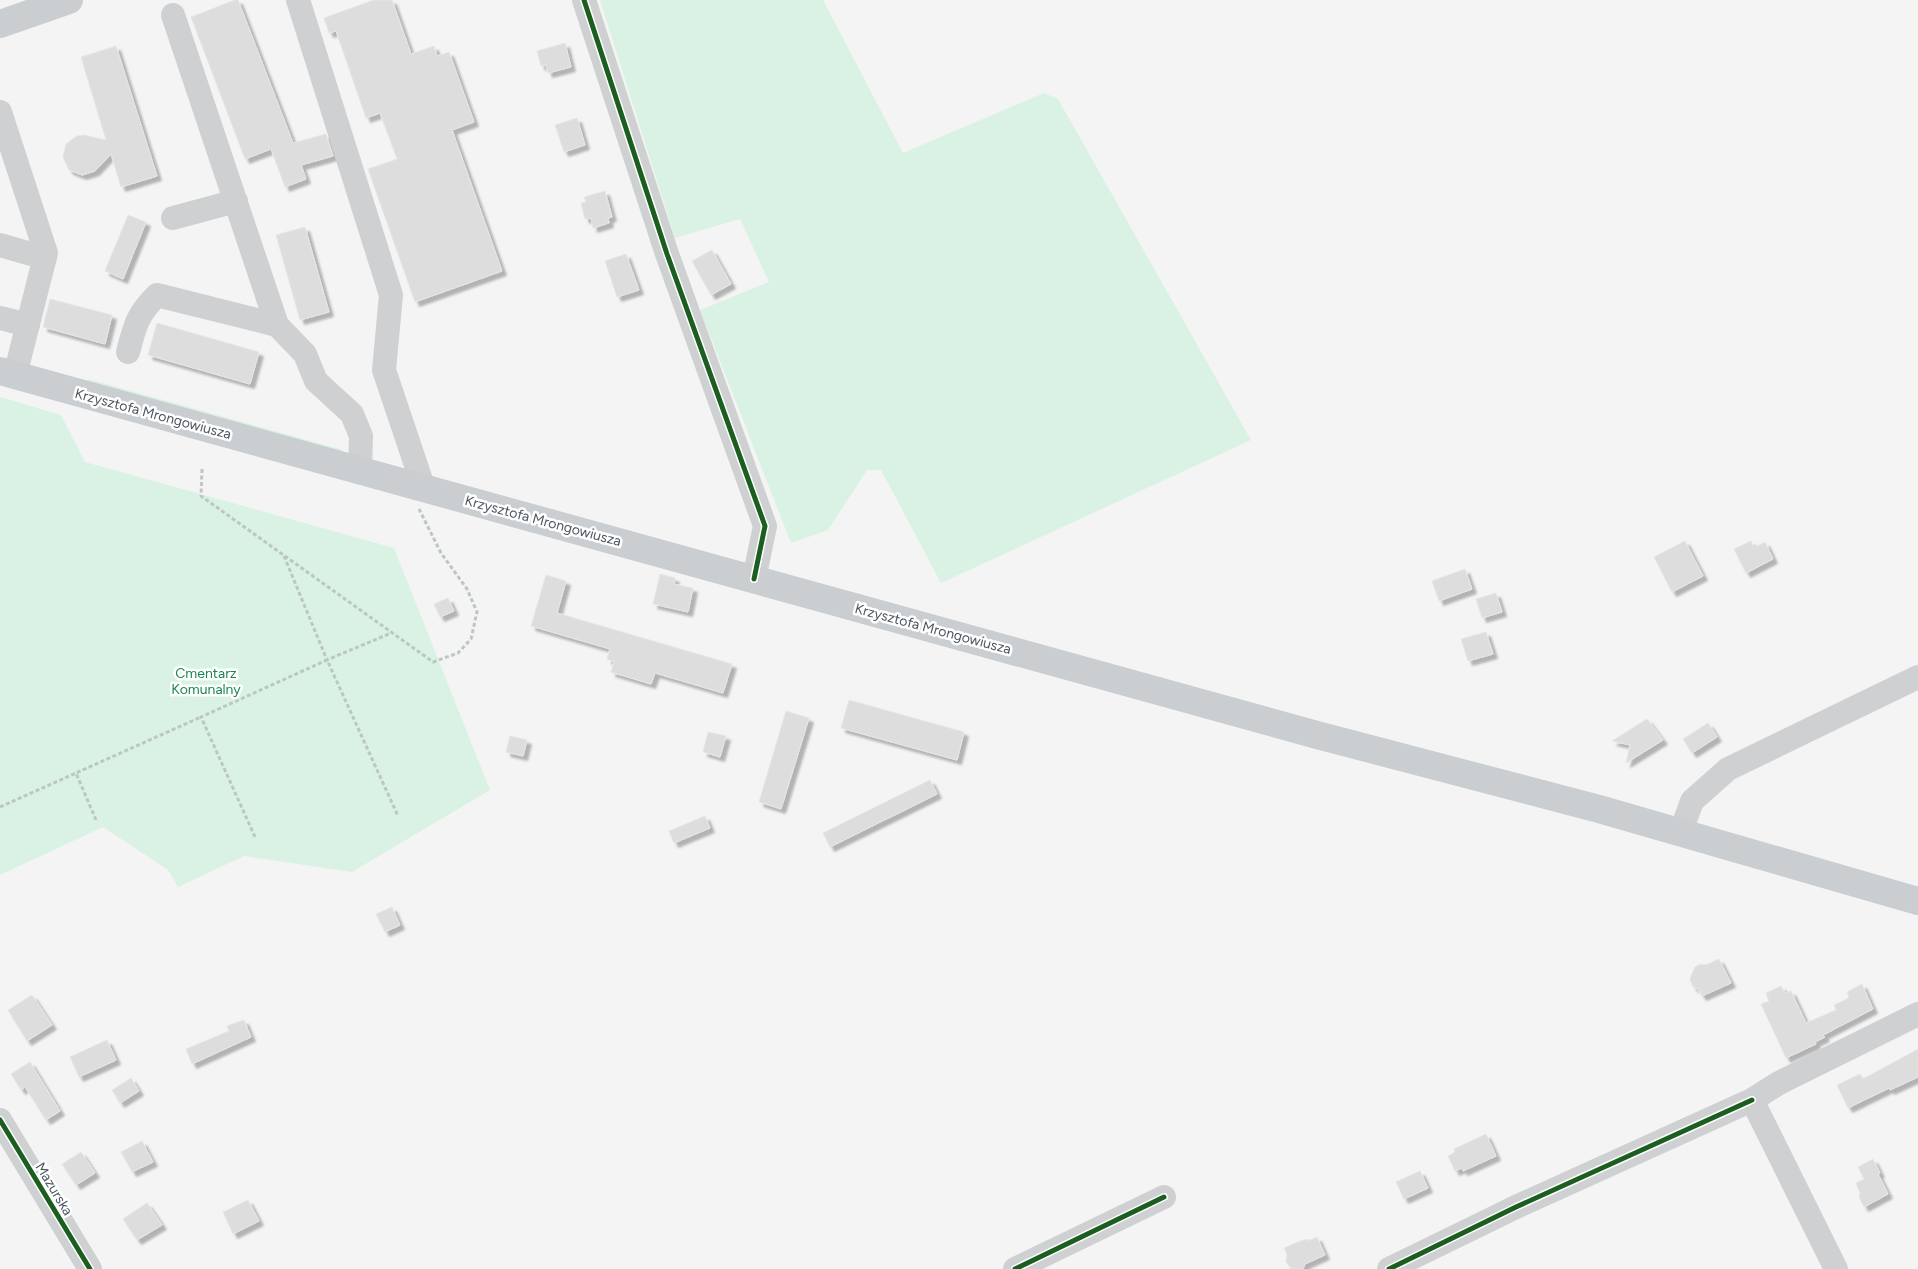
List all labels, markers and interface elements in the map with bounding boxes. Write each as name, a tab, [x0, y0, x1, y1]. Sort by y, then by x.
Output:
street label: Krzysztofa Mrongowiusza	[73, 385, 233, 443]
street label: Krzysztofa Mrongowiusza	[463, 492, 623, 550]
street label: Krzysztofa Mrongowiusza	[853, 600, 1013, 658]
park label: Cmentarz Komunalny	[171, 665, 241, 698]
street label: Mazurska	[32, 1159, 76, 1219]

